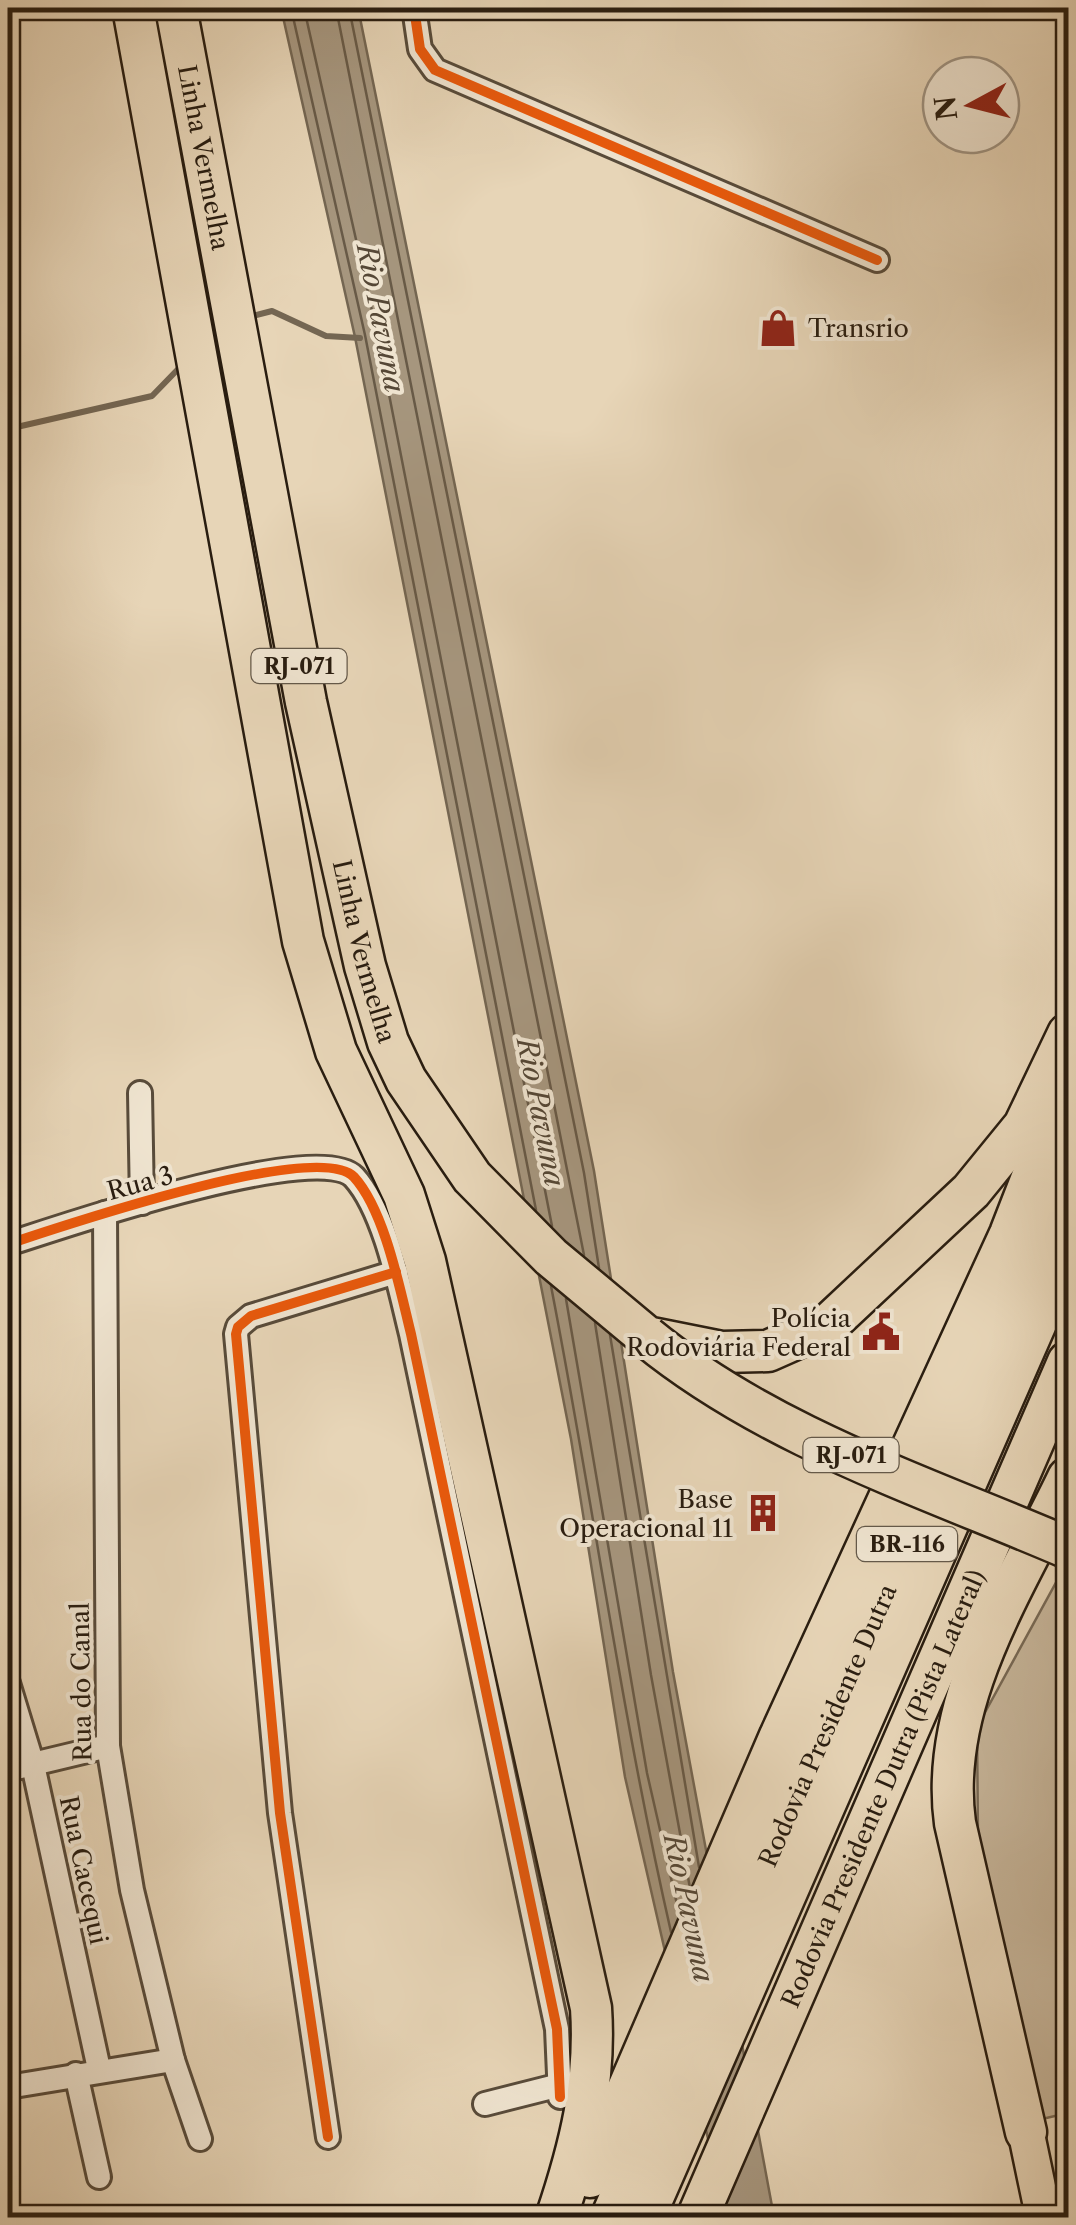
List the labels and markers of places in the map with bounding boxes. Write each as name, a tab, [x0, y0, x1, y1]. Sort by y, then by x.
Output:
shop icon: Transrio	[757, 307, 799, 349]
place label: Transrio	[808, 313, 909, 344]
place label: Polícia Rodoviária Federal	[626, 1303, 852, 1363]
public building icon: Polícia Rodoviária Federal	[860, 1311, 902, 1353]
place label: Base Operacional 11	[559, 1484, 733, 1544]
building icon: Base Operacional 11	[742, 1492, 784, 1534]

